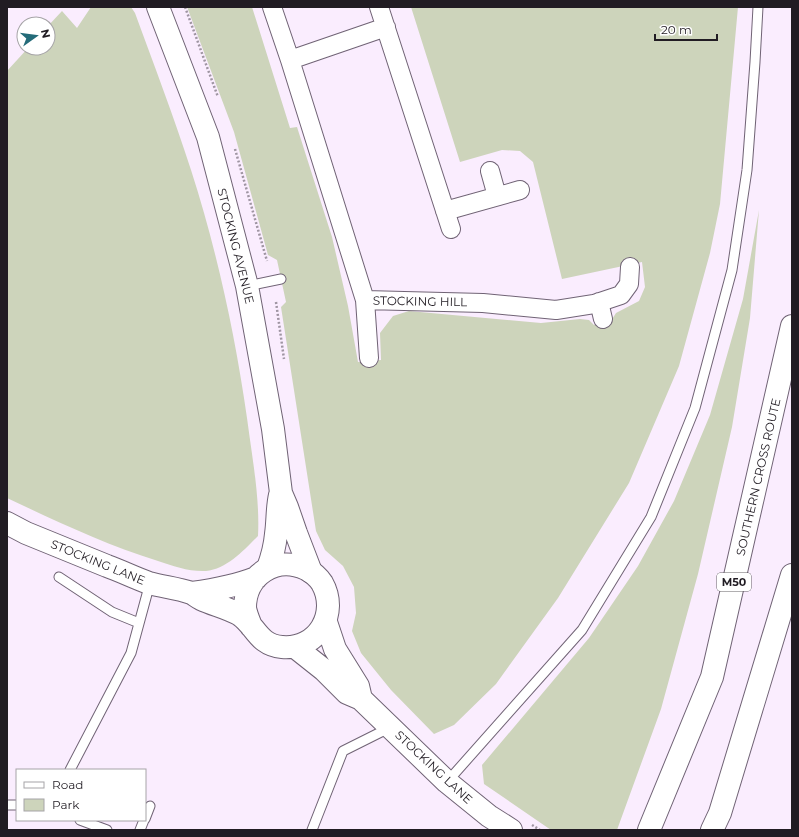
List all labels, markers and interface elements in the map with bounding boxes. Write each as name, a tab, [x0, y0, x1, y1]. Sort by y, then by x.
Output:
north arrow	[16, 16, 56, 56]
scale bar	[655, 16, 717, 42]
text: 20 m	[661, 22, 692, 37]
text: N	[38, 28, 54, 40]
street label: STOCKING AVENUE	[214, 187, 258, 305]
street label: STOCKING HILL	[373, 293, 467, 309]
street label: SOUTHERN CROSS ROUTE	[733, 397, 783, 557]
street label: STOCKING LANE	[49, 536, 147, 588]
road number: M50	[717, 573, 751, 591]
street label: STOCKING LANE	[392, 727, 476, 807]
legend	[16, 769, 146, 821]
text: Road	[52, 777, 83, 792]
text: Park	[52, 797, 80, 812]

